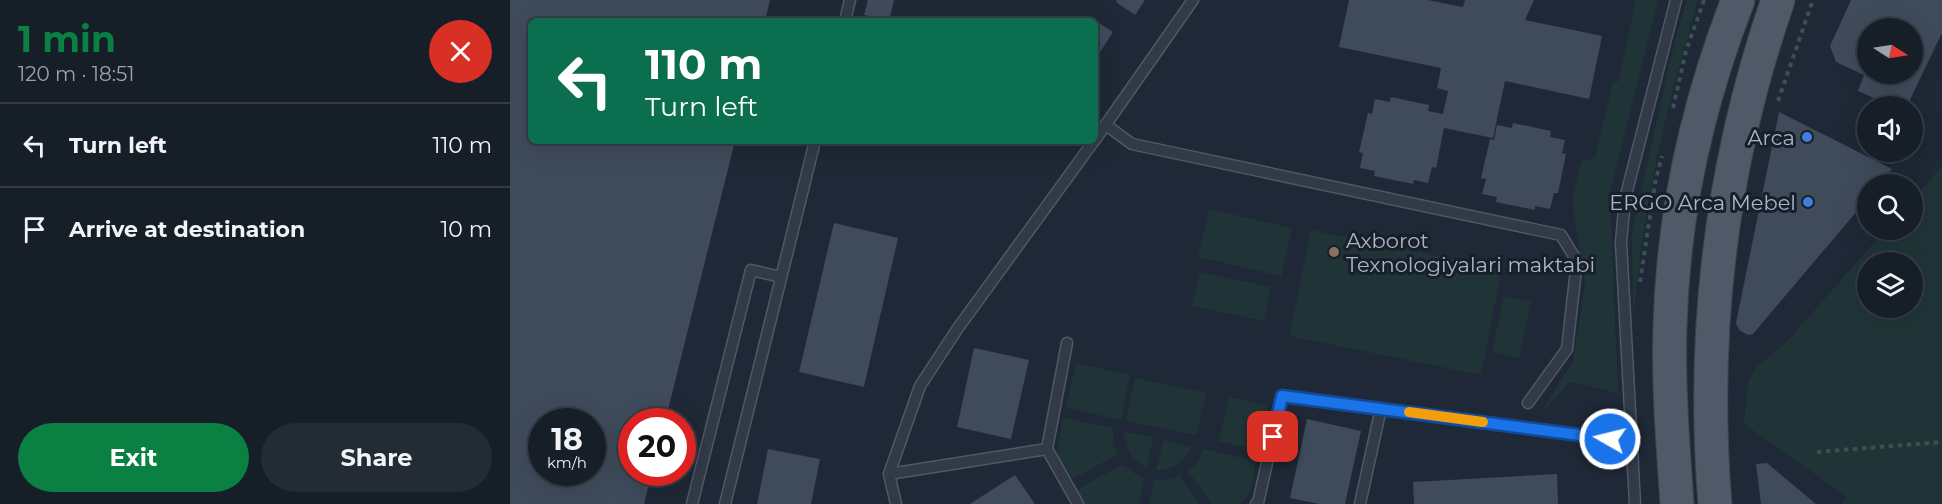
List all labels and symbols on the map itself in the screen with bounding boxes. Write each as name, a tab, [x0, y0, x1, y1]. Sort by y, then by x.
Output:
north arrow	[1857, 18, 1923, 84]
place label: Arca	[1748, 125, 1795, 150]
marker: Arca	[1800, 130, 1814, 144]
place label: ERGO Arca Mebel	[1609, 190, 1796, 215]
marker: ERGO Arca Mebel	[1801, 195, 1815, 209]
place label: Axborot Texnologiyalari maktabi	[1346, 228, 1595, 277]
marker: Axborot Texnologiyalari maktabi	[1327, 245, 1341, 259]
position arrow	[1578, 407, 1642, 471]
speed limit sign: 20	[618, 408, 696, 486]
pin	[1247, 411, 1298, 462]

